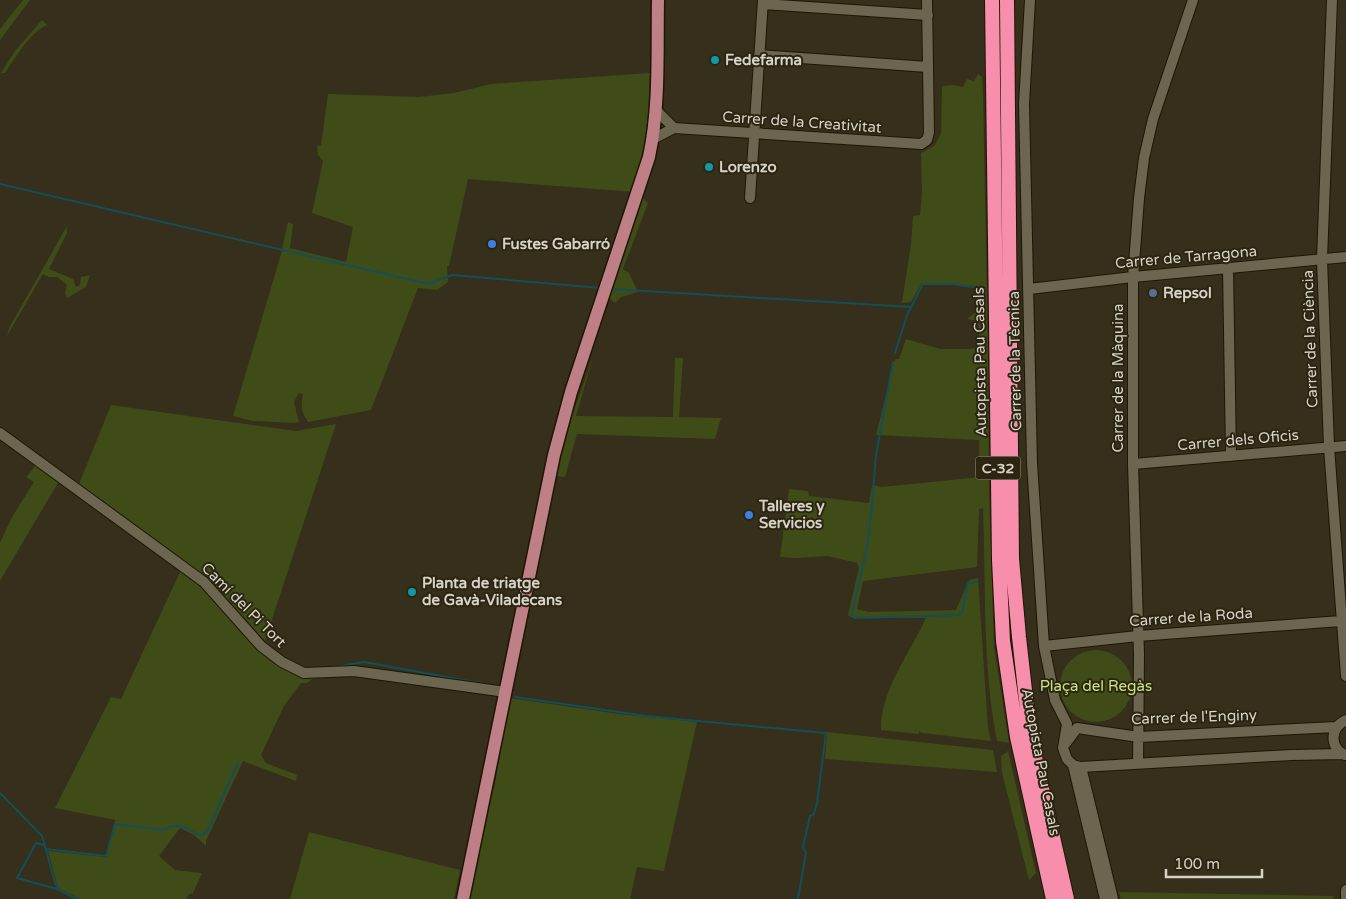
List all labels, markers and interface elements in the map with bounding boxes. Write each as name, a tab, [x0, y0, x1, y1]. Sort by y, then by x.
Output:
place label: Fedefarma	[725, 51, 802, 69]
marker: Fedefarma	[709, 54, 721, 66]
street label: Carrer de la Creativitat	[722, 107, 883, 137]
place label: Lorenzo	[719, 158, 777, 176]
marker: Lorenzo	[703, 161, 715, 173]
place label: Fustes Gabarró	[502, 235, 610, 253]
marker: Fustes Gabarró	[486, 238, 498, 250]
street label: Carrer de Tarragona	[1114, 242, 1258, 272]
street label: Carrer de la Ciència	[1299, 270, 1321, 408]
place label: Repsol	[1163, 284, 1212, 303]
street label: Autopista Pau Casals	[970, 287, 990, 437]
marker: Repsol	[1147, 287, 1159, 299]
street label: Carrer de la Tècnica	[1005, 291, 1025, 431]
street label: Carrer de la Màquina	[1109, 304, 1127, 453]
street label: Carrer dels Oficis	[1177, 426, 1299, 454]
road number: C-32	[976, 456, 1020, 479]
place label: Talleres y Servicios	[758, 497, 825, 532]
marker: Talleres y Servicios	[743, 509, 755, 521]
street label: Camí del Pi Tort	[198, 559, 290, 651]
place label: Planta de triatge de Gavà-Viladecans	[422, 574, 562, 609]
marker: Planta de triatge de Gavà-Viladecans	[406, 586, 418, 598]
street label: Carrer de la Roda	[1129, 604, 1253, 630]
park label: Plaça del Regàs	[1040, 677, 1152, 695]
street label: Autopista Pau Casals	[1018, 687, 1064, 837]
street label: Carrer de l'Enginy	[1131, 706, 1257, 728]
scale bar	[1166, 846, 1262, 878]
text: 100 m	[1174, 855, 1220, 873]

